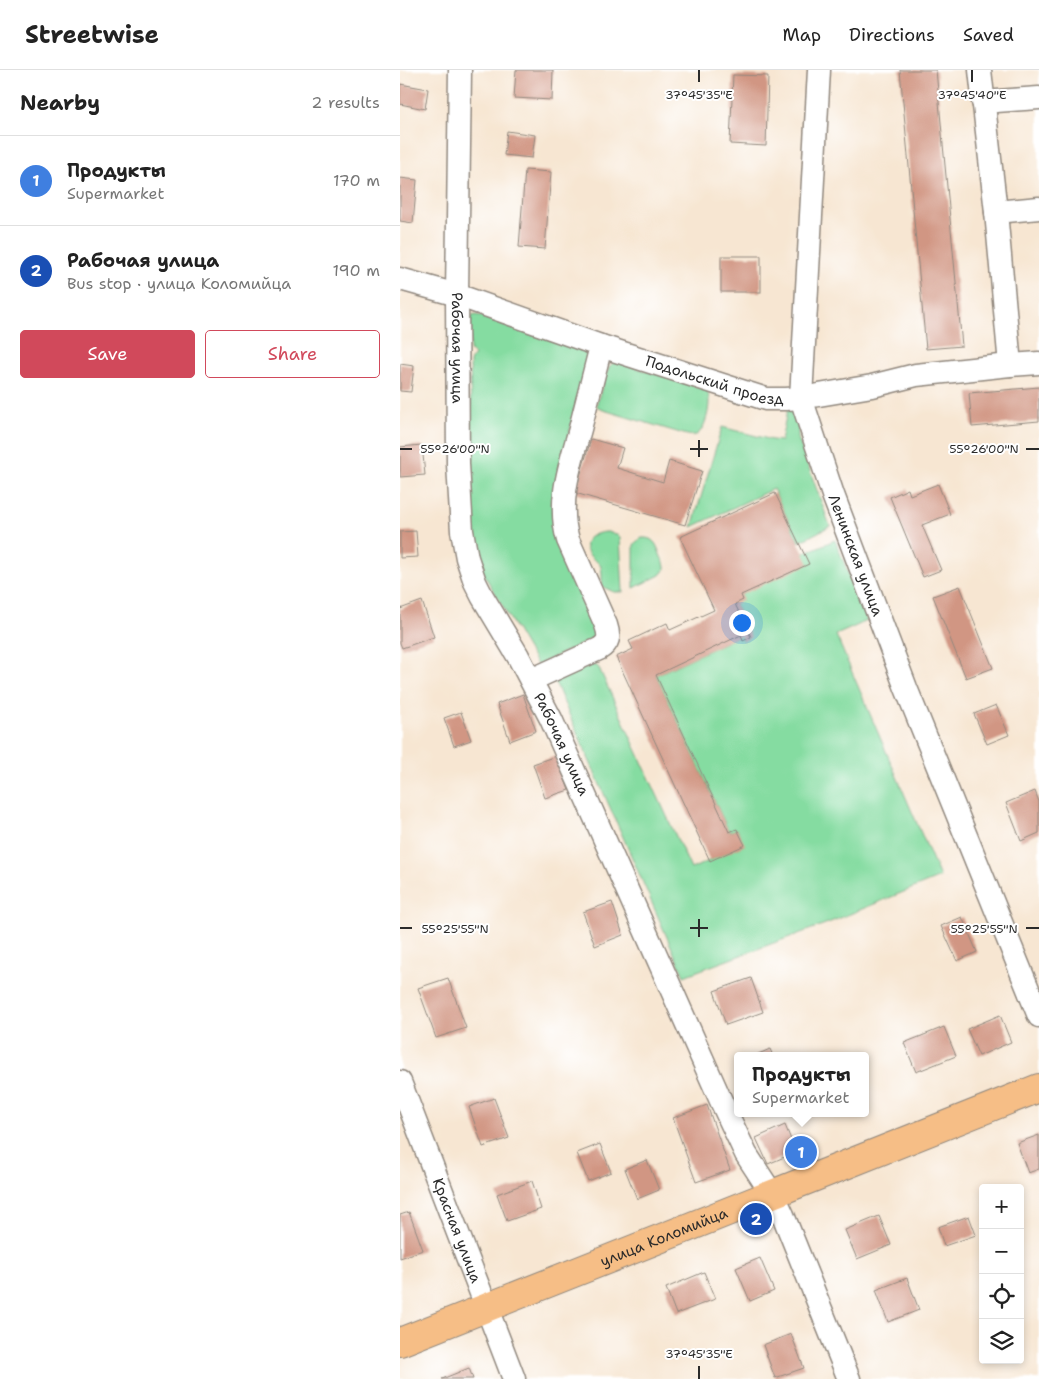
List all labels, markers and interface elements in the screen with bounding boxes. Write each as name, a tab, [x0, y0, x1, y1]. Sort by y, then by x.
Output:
text: Streetwise	[25, 19, 159, 51]
text: Map	[783, 23, 821, 47]
text: Directions	[849, 23, 935, 47]
text: Saved	[963, 23, 1014, 47]
text: 37°45'35"E	[665, 87, 733, 103]
text: 37°45'40"E	[938, 87, 1006, 103]
text: Nearby	[20, 89, 100, 117]
text: 2 results	[311, 92, 380, 113]
text: Продукты	[67, 158, 166, 183]
text: 1	[32, 170, 40, 191]
text: 170 m	[333, 170, 380, 191]
text: Supermarket	[67, 183, 164, 204]
text: Рабочая улица	[67, 248, 219, 273]
text: 2	[30, 260, 42, 281]
text: 190 m	[333, 260, 380, 281]
text: Bus stop · улица Коломийца	[67, 273, 291, 294]
street label: Рабочая улица	[447, 292, 468, 404]
button: Save	[20, 330, 195, 378]
button: Share	[205, 330, 380, 378]
street label: Подольский проезд	[643, 351, 784, 409]
text: 55°26'00"N	[420, 441, 490, 457]
text: 55°26'00"N	[949, 441, 1019, 457]
street label: Ленинская улица	[824, 491, 888, 620]
your location	[729, 610, 755, 636]
street label: Рабочая улица	[529, 689, 594, 800]
text: 55°25'55"N	[421, 921, 489, 937]
text: 55°25'55"N	[950, 921, 1018, 937]
popup	[734, 1052, 869, 1117]
text: Продукты	[752, 1062, 851, 1087]
text: Supermarket	[752, 1087, 850, 1108]
pin: 1	[785, 1133, 817, 1171]
street label: Красная улица	[428, 1175, 486, 1286]
map controls	[979, 1184, 1024, 1364]
button: +	[979, 1184, 1024, 1229]
pin: 2	[740, 1200, 772, 1238]
street label: улица Коломийца	[597, 1203, 731, 1271]
button: −	[979, 1229, 1024, 1274]
button: locate	[979, 1274, 1024, 1319]
button: layers	[979, 1319, 1024, 1364]
text: 37°45'35"E	[665, 1346, 733, 1362]

